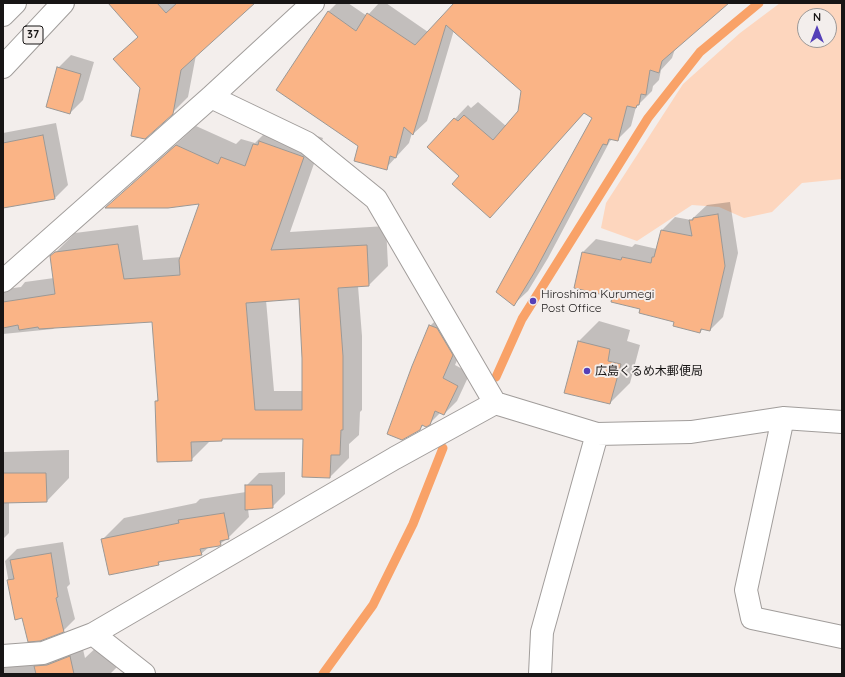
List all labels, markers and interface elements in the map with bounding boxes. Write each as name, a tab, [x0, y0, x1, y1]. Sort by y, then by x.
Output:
north arrow	[797, 8, 837, 48]
text: N	[813, 10, 821, 24]
road number: 37	[23, 26, 43, 44]
place label: Hiroshima Kurumegi Post Office	[541, 287, 654, 315]
marker: Hiroshima Kurumegi Post Office	[528, 296, 538, 306]
place label: 広島くるめ木郵便局	[595, 364, 703, 378]
marker: 広島くるめ木郵便局	[582, 366, 592, 376]

